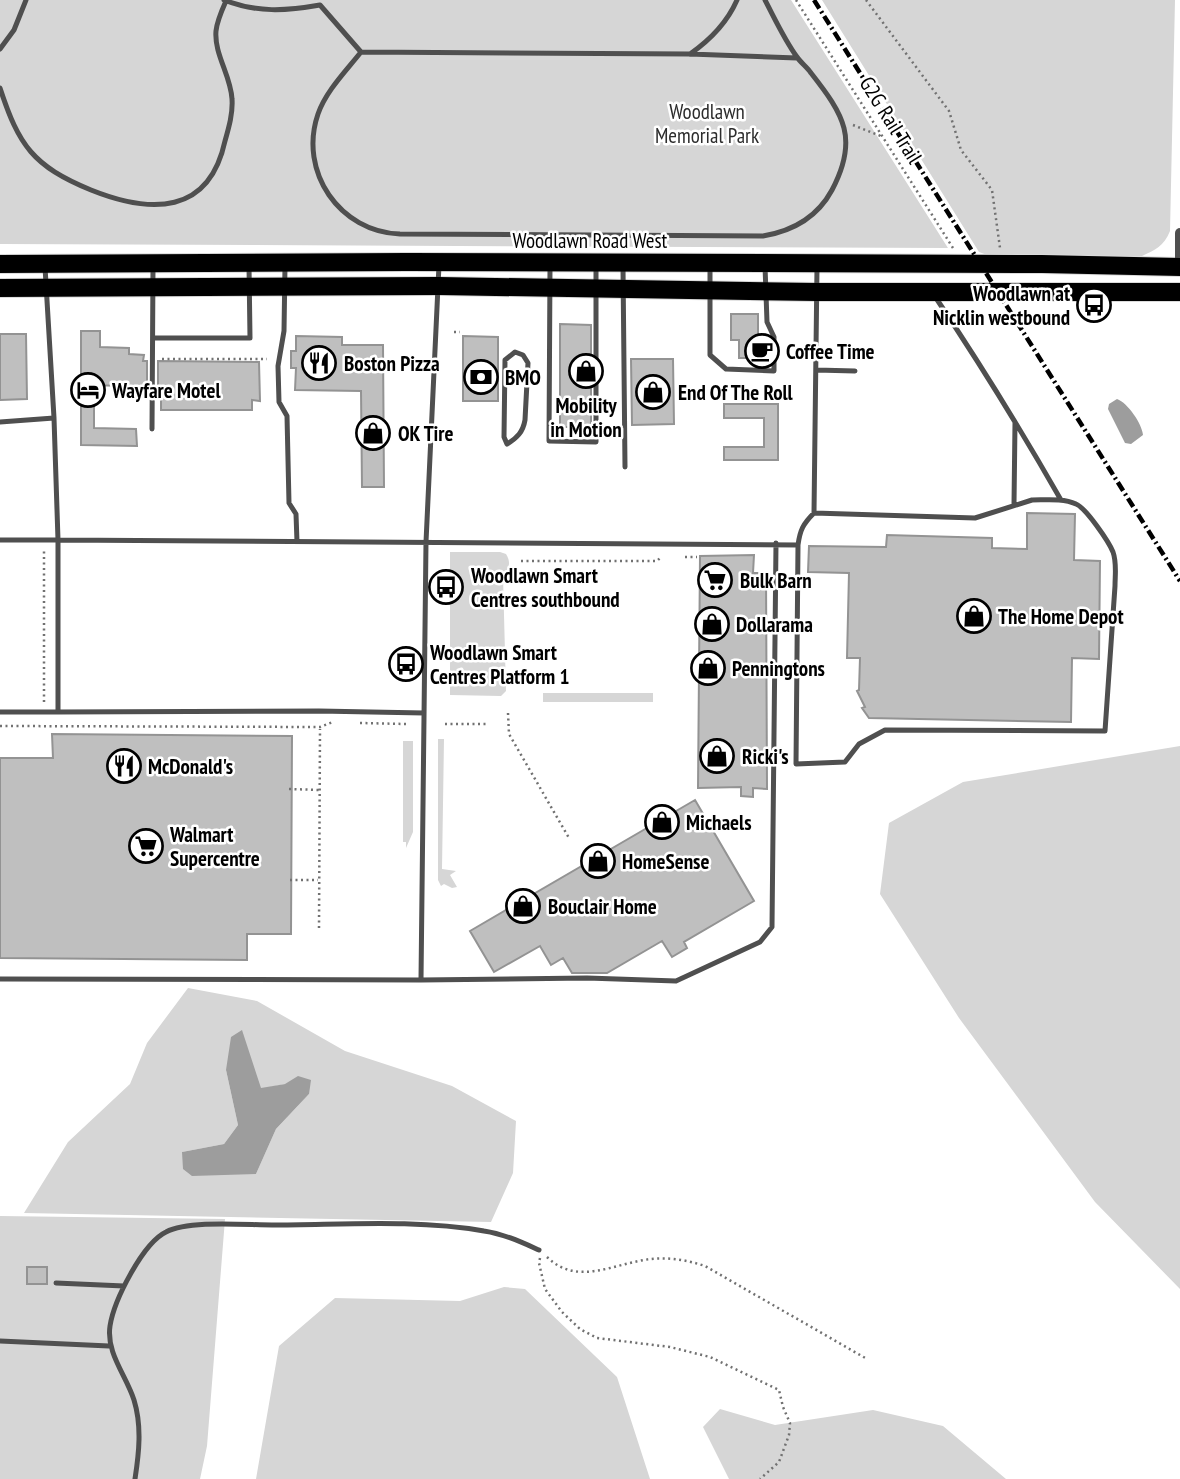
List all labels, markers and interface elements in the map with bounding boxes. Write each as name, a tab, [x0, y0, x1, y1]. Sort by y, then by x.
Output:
street label: G2G Rail Trail	[854, 71, 928, 169]
park label: Woodlawn Memorial Park	[655, 98, 759, 149]
street label: Woodlawn Road West	[513, 227, 668, 254]
place label: Woodlawn at Nicklin westbound	[933, 280, 1070, 331]
bus stop icon: Woodlawn at Nicklin westbound	[1075, 286, 1113, 324]
cafe icon: Coffee Time	[743, 332, 781, 370]
place label: Coffee Time	[786, 338, 875, 365]
restaurant icon: Boston Pizza	[300, 344, 338, 382]
place label: Boston Pizza	[344, 350, 440, 377]
shop icon: Mobility in Motion	[567, 352, 605, 390]
bank icon: BMO	[462, 358, 500, 396]
place label: BMO	[505, 364, 541, 391]
hotel icon: Wayfare Motel	[69, 371, 107, 409]
shop icon: End Of The Roll	[634, 373, 672, 411]
place label: Wayfare Motel	[111, 377, 221, 404]
place label: End Of The Roll	[678, 379, 794, 406]
place label: Mobility in Motion	[550, 392, 622, 443]
shop icon: OK Tire	[354, 414, 392, 452]
place label: OK Tire	[398, 420, 453, 447]
supermarket icon: Bulk Barn	[696, 561, 734, 599]
place label: Woodlawn Smart Centres southbound	[470, 562, 620, 613]
place label: Bulk Barn	[740, 567, 812, 594]
bus stop icon: Woodlawn Smart Centres southbound	[427, 568, 465, 606]
shop icon: The Home Depot	[955, 597, 993, 635]
place label: The Home Depot	[998, 603, 1124, 630]
shop icon: Dollarama	[693, 605, 731, 643]
place label: Dollarama	[736, 611, 813, 638]
place label: Woodlawn Smart Centres Platform 1	[429, 639, 570, 690]
bus stop icon: Woodlawn Smart Centres Platform 1	[387, 645, 425, 683]
shop icon: Penningtons	[689, 649, 727, 687]
place label: Penningtons	[732, 655, 825, 682]
shop icon: Ricki's	[698, 737, 736, 775]
place label: Ricki's	[742, 743, 789, 770]
restaurant icon: McDonald's	[105, 747, 143, 785]
place label: McDonald's	[148, 753, 233, 780]
shop icon: Michaels	[643, 803, 681, 841]
place label: Michaels	[686, 809, 752, 836]
place label: Walmart Supercentre	[169, 821, 260, 872]
supermarket icon: Walmart Supercentre	[127, 827, 165, 865]
shop icon: HomeSense	[579, 842, 617, 880]
place label: HomeSense	[622, 848, 709, 875]
shop icon: Bouclair Home	[504, 887, 542, 925]
place label: Bouclair Home	[548, 893, 657, 920]

